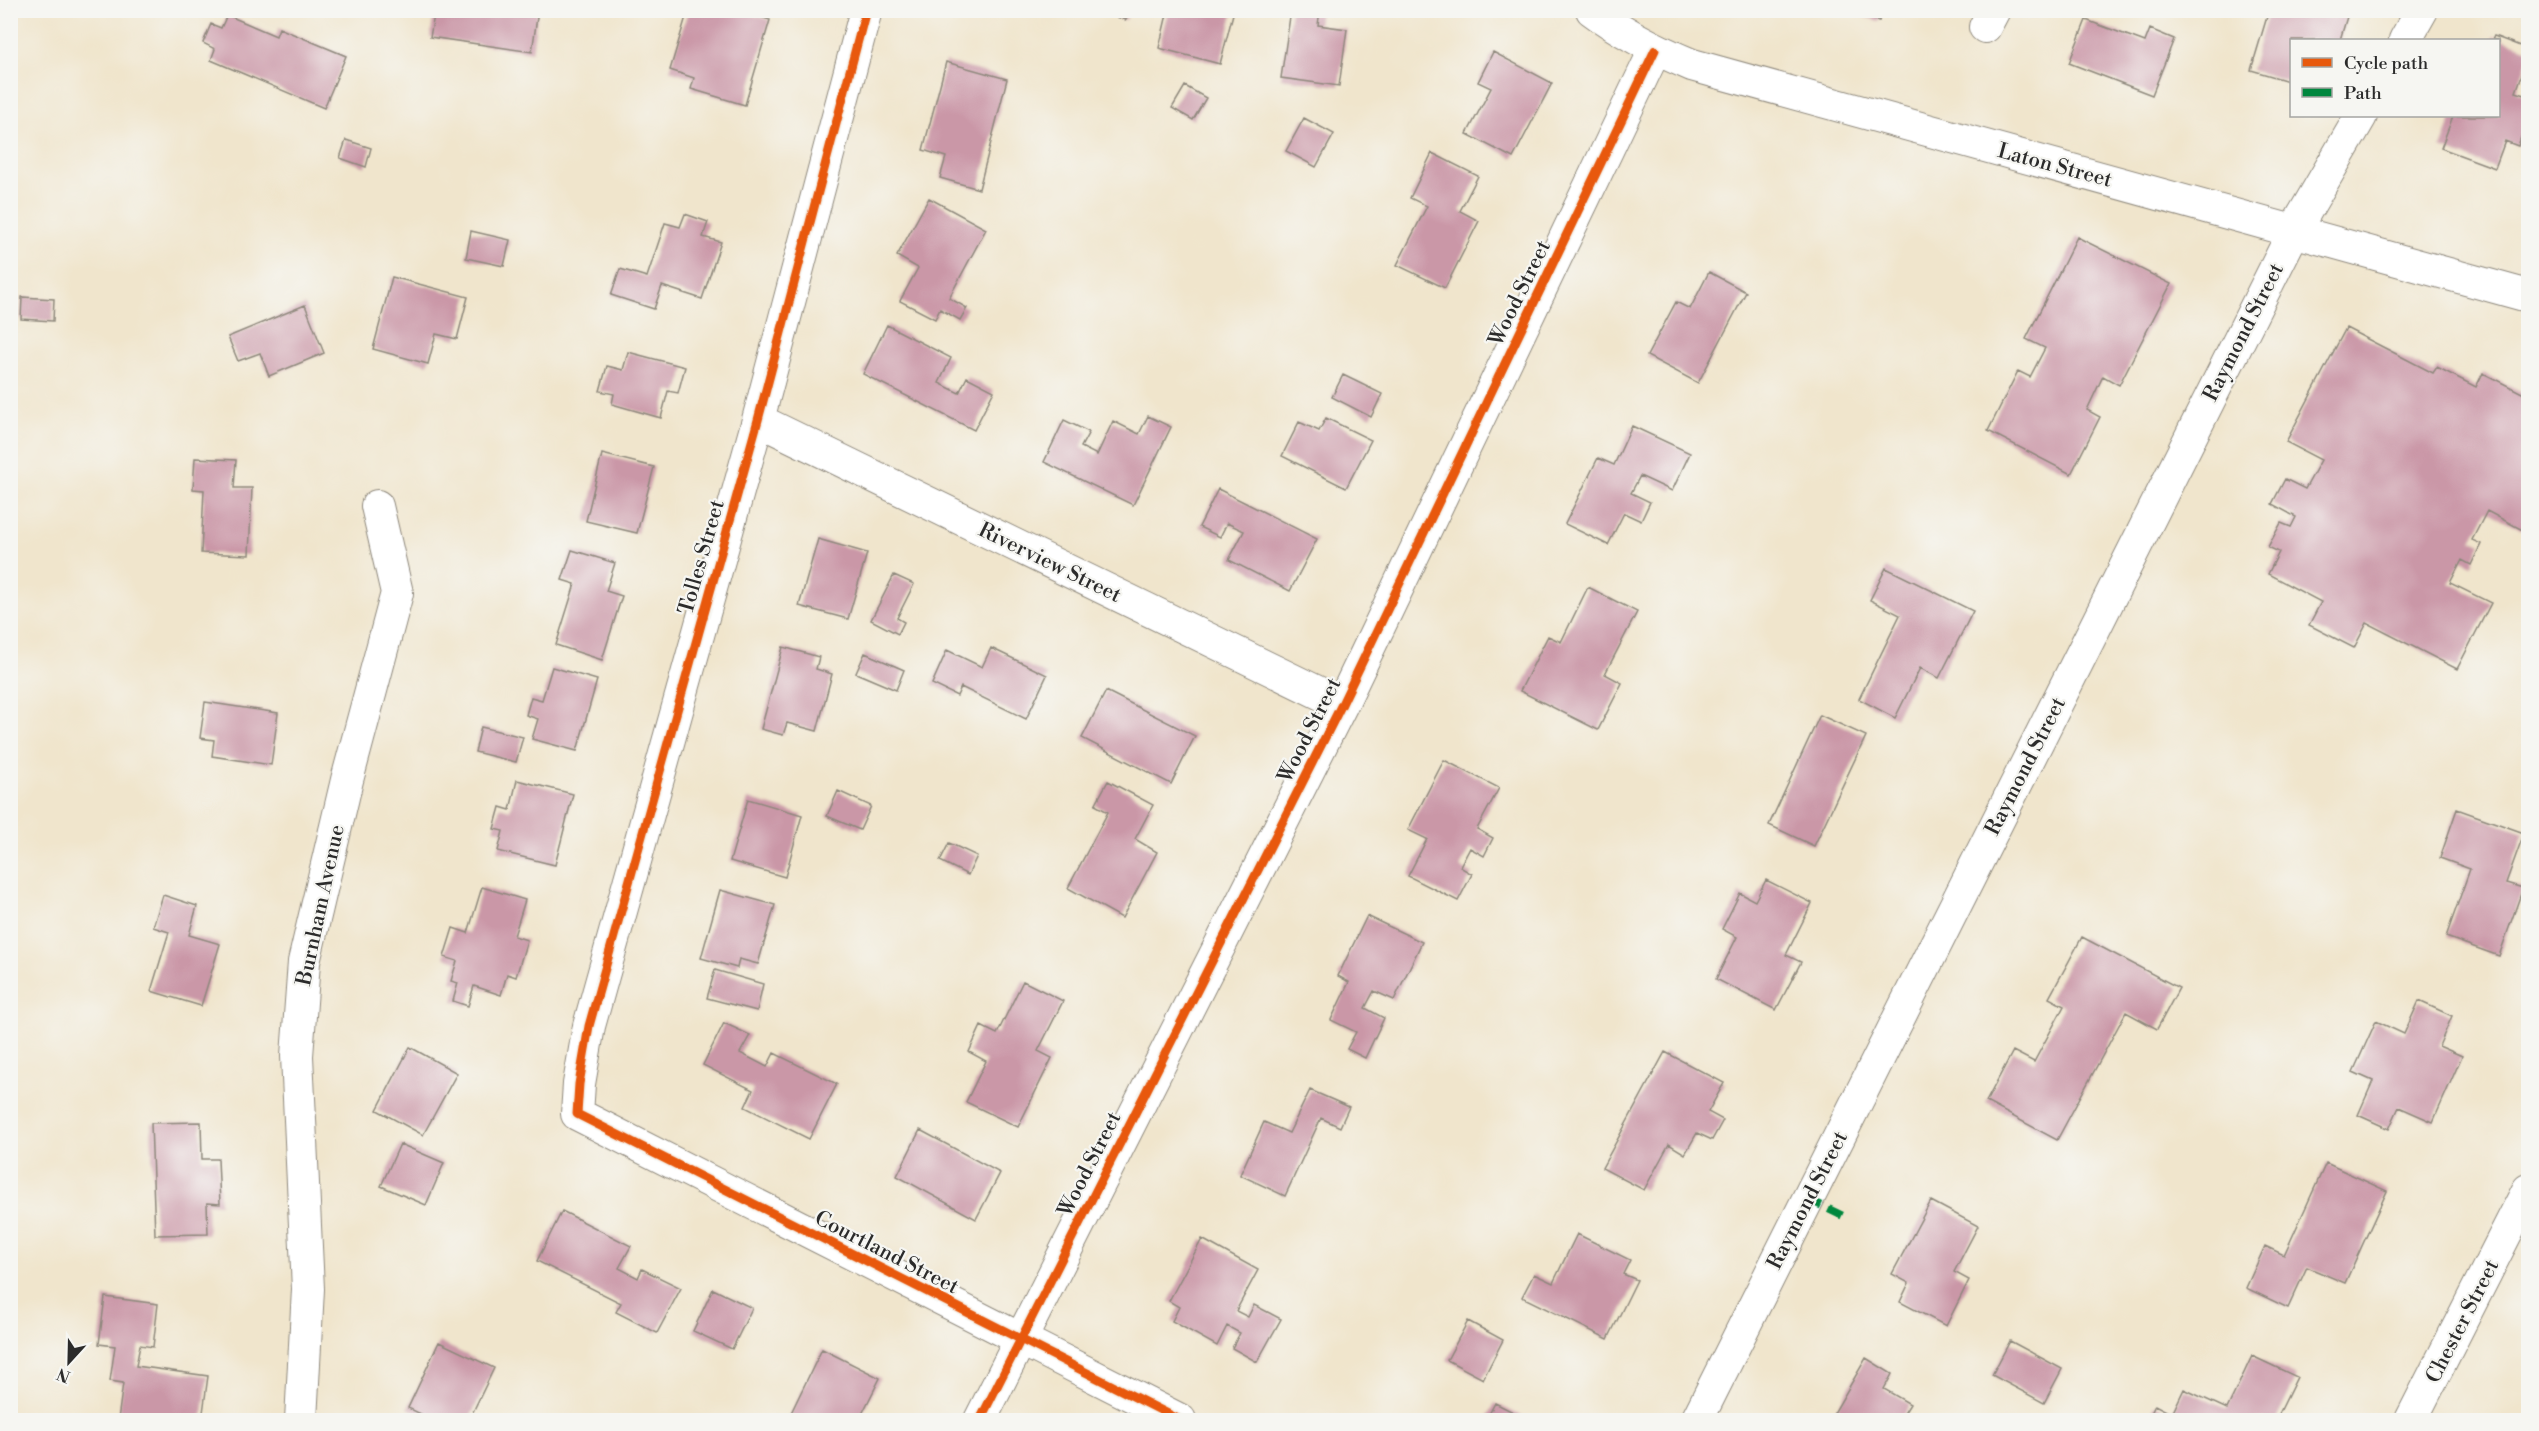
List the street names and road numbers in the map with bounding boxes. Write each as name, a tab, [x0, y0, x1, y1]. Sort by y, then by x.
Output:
street label: Laton Street	[1995, 138, 2115, 194]
street label: Wood Street	[1483, 236, 1557, 351]
street label: Raymond Street	[2198, 258, 2290, 406]
street label: Tolles Street	[673, 496, 731, 618]
street label: Riverview Street	[974, 517, 1126, 609]
street label: Wood Street	[1272, 673, 1348, 788]
street label: Raymond Street	[1980, 692, 2072, 840]
street label: Burnham Avenue	[291, 822, 351, 989]
street label: Wood Street	[1052, 1107, 1128, 1222]
street label: Raymond Street	[1762, 1126, 1854, 1274]
street label: Courtland Street	[810, 1205, 963, 1301]
street label: Chester Street	[2421, 1255, 2505, 1388]

